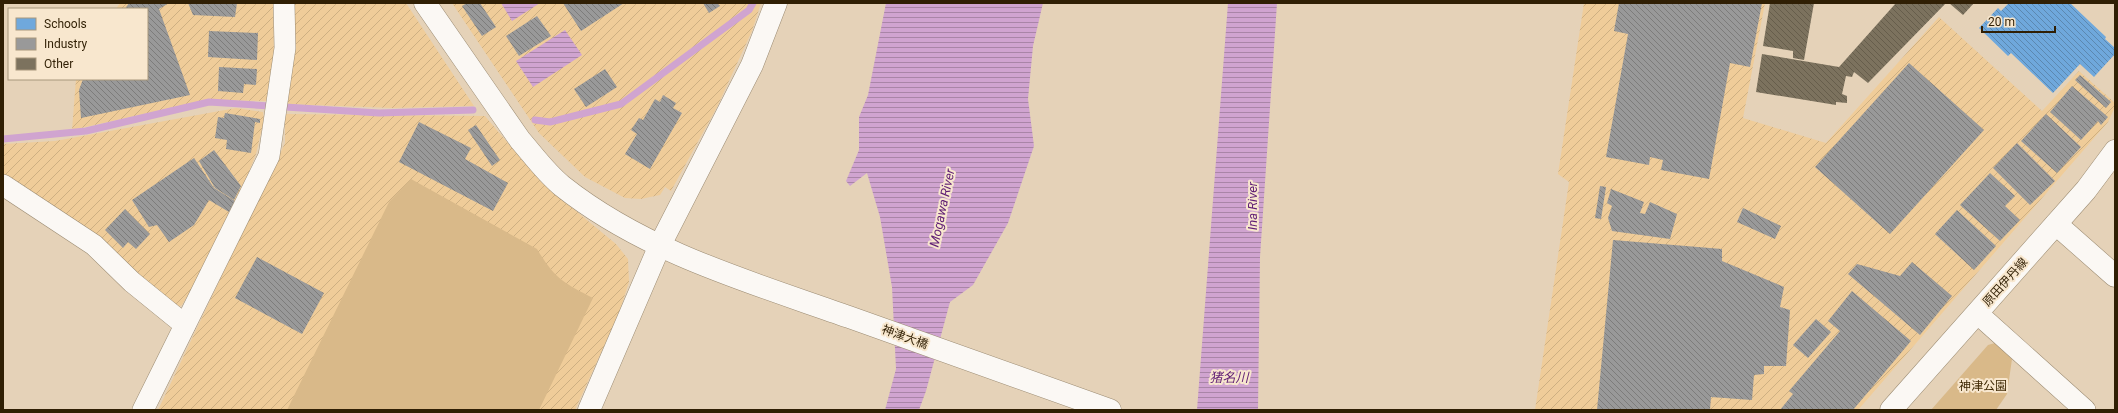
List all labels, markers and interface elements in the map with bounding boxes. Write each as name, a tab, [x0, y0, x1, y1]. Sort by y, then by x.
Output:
legend	[8, 8, 148, 80]
scale bar	[1982, 8, 2055, 34]
text: 20 m	[1988, 15, 2015, 29]
text: Schools	[44, 17, 87, 31]
text: Industry	[44, 37, 88, 51]
text: Other	[44, 57, 73, 71]
water label: Mogawa River	[926, 167, 958, 248]
water label: Ina River	[1245, 181, 1260, 230]
street label: 原田伊丹線	[1980, 255, 2030, 309]
street label: 神津大橋	[880, 322, 930, 352]
water label: 猪名川	[1209, 370, 1250, 385]
park label: 神津公園	[1959, 379, 2007, 393]

